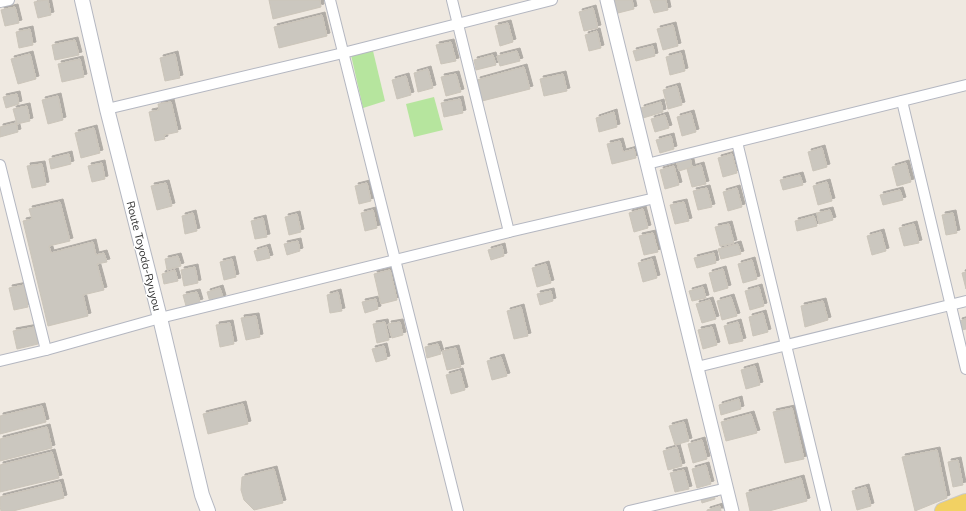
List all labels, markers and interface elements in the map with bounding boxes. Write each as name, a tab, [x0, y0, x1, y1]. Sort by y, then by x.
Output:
street label: Route Toyoda-Ryuyou	[124, 200, 164, 312]

